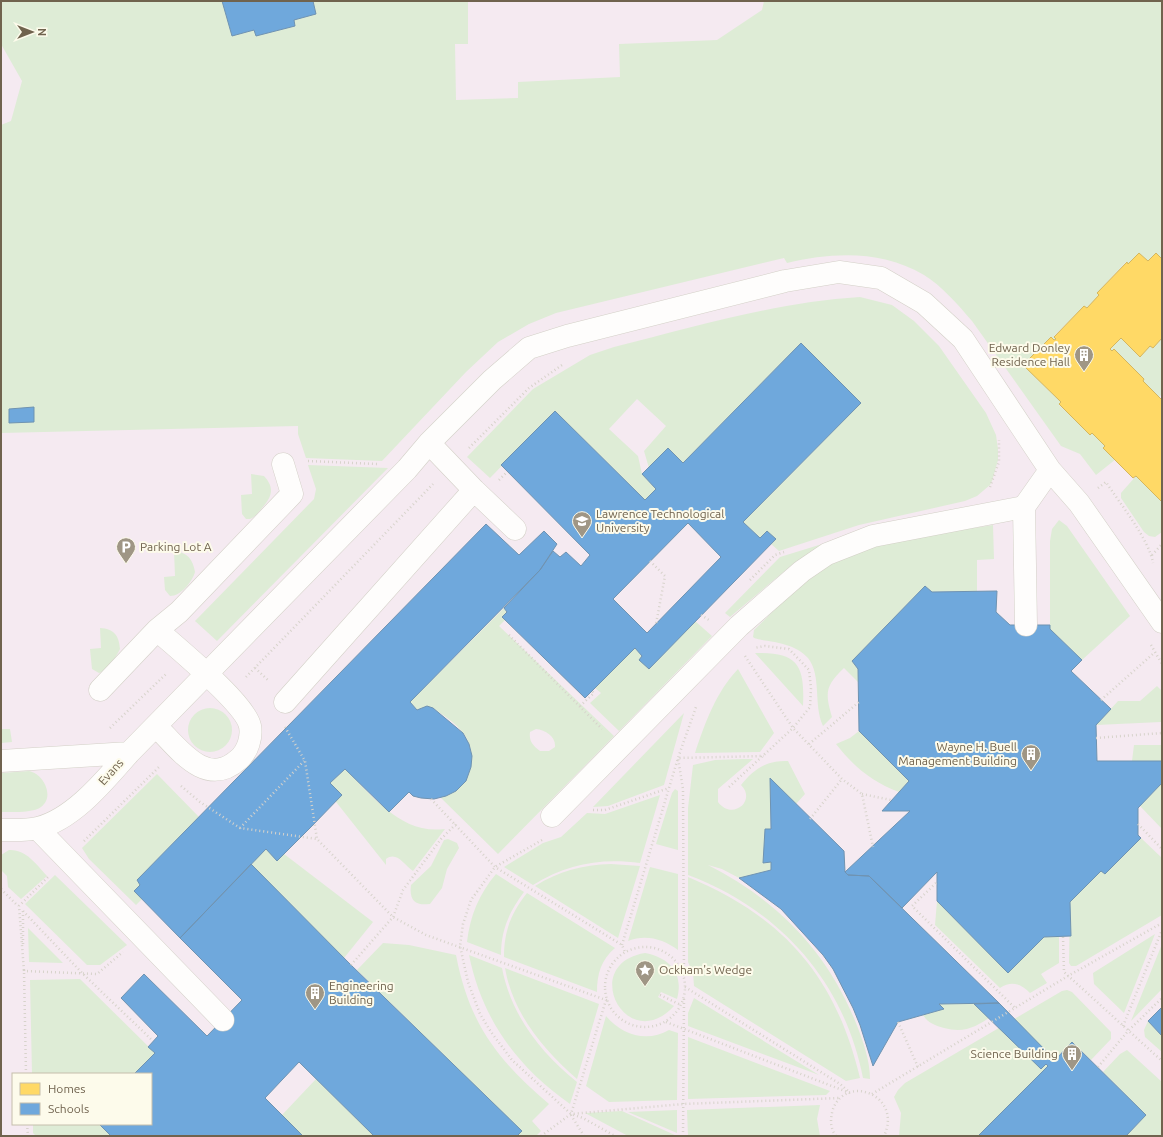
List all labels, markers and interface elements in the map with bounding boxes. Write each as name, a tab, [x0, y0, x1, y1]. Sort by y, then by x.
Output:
north arrow	[12, 12, 52, 52]
text: N	[36, 28, 48, 36]
place label: Edward Donley Residence Hall	[989, 341, 1070, 368]
building icon: Edward Donley Residence Hall	[1073, 344, 1095, 372]
place label: Lawrence Technological University	[596, 507, 724, 534]
school or university icon: Lawrence Technological University	[571, 510, 593, 538]
parking icon: Parking Lot A	[115, 536, 137, 564]
place label: Parking Lot A	[140, 540, 212, 553]
place label: Wayne H. Buell Management Building	[898, 740, 1017, 767]
building icon: Wayne H. Buell Management Building	[1020, 743, 1042, 771]
street label: Evans	[96, 756, 126, 787]
place icon: Ockham's Wedge	[634, 959, 656, 987]
place label: Ockham's Wedge	[659, 963, 752, 976]
place label: Engineering Building	[329, 979, 394, 1006]
building icon: Engineering Building	[304, 982, 326, 1010]
building icon: Science Building	[1061, 1043, 1083, 1071]
place label: Science Building	[971, 1047, 1058, 1060]
legend	[12, 1073, 152, 1125]
text: Homes	[48, 1082, 86, 1095]
text: Schools	[48, 1102, 89, 1115]

